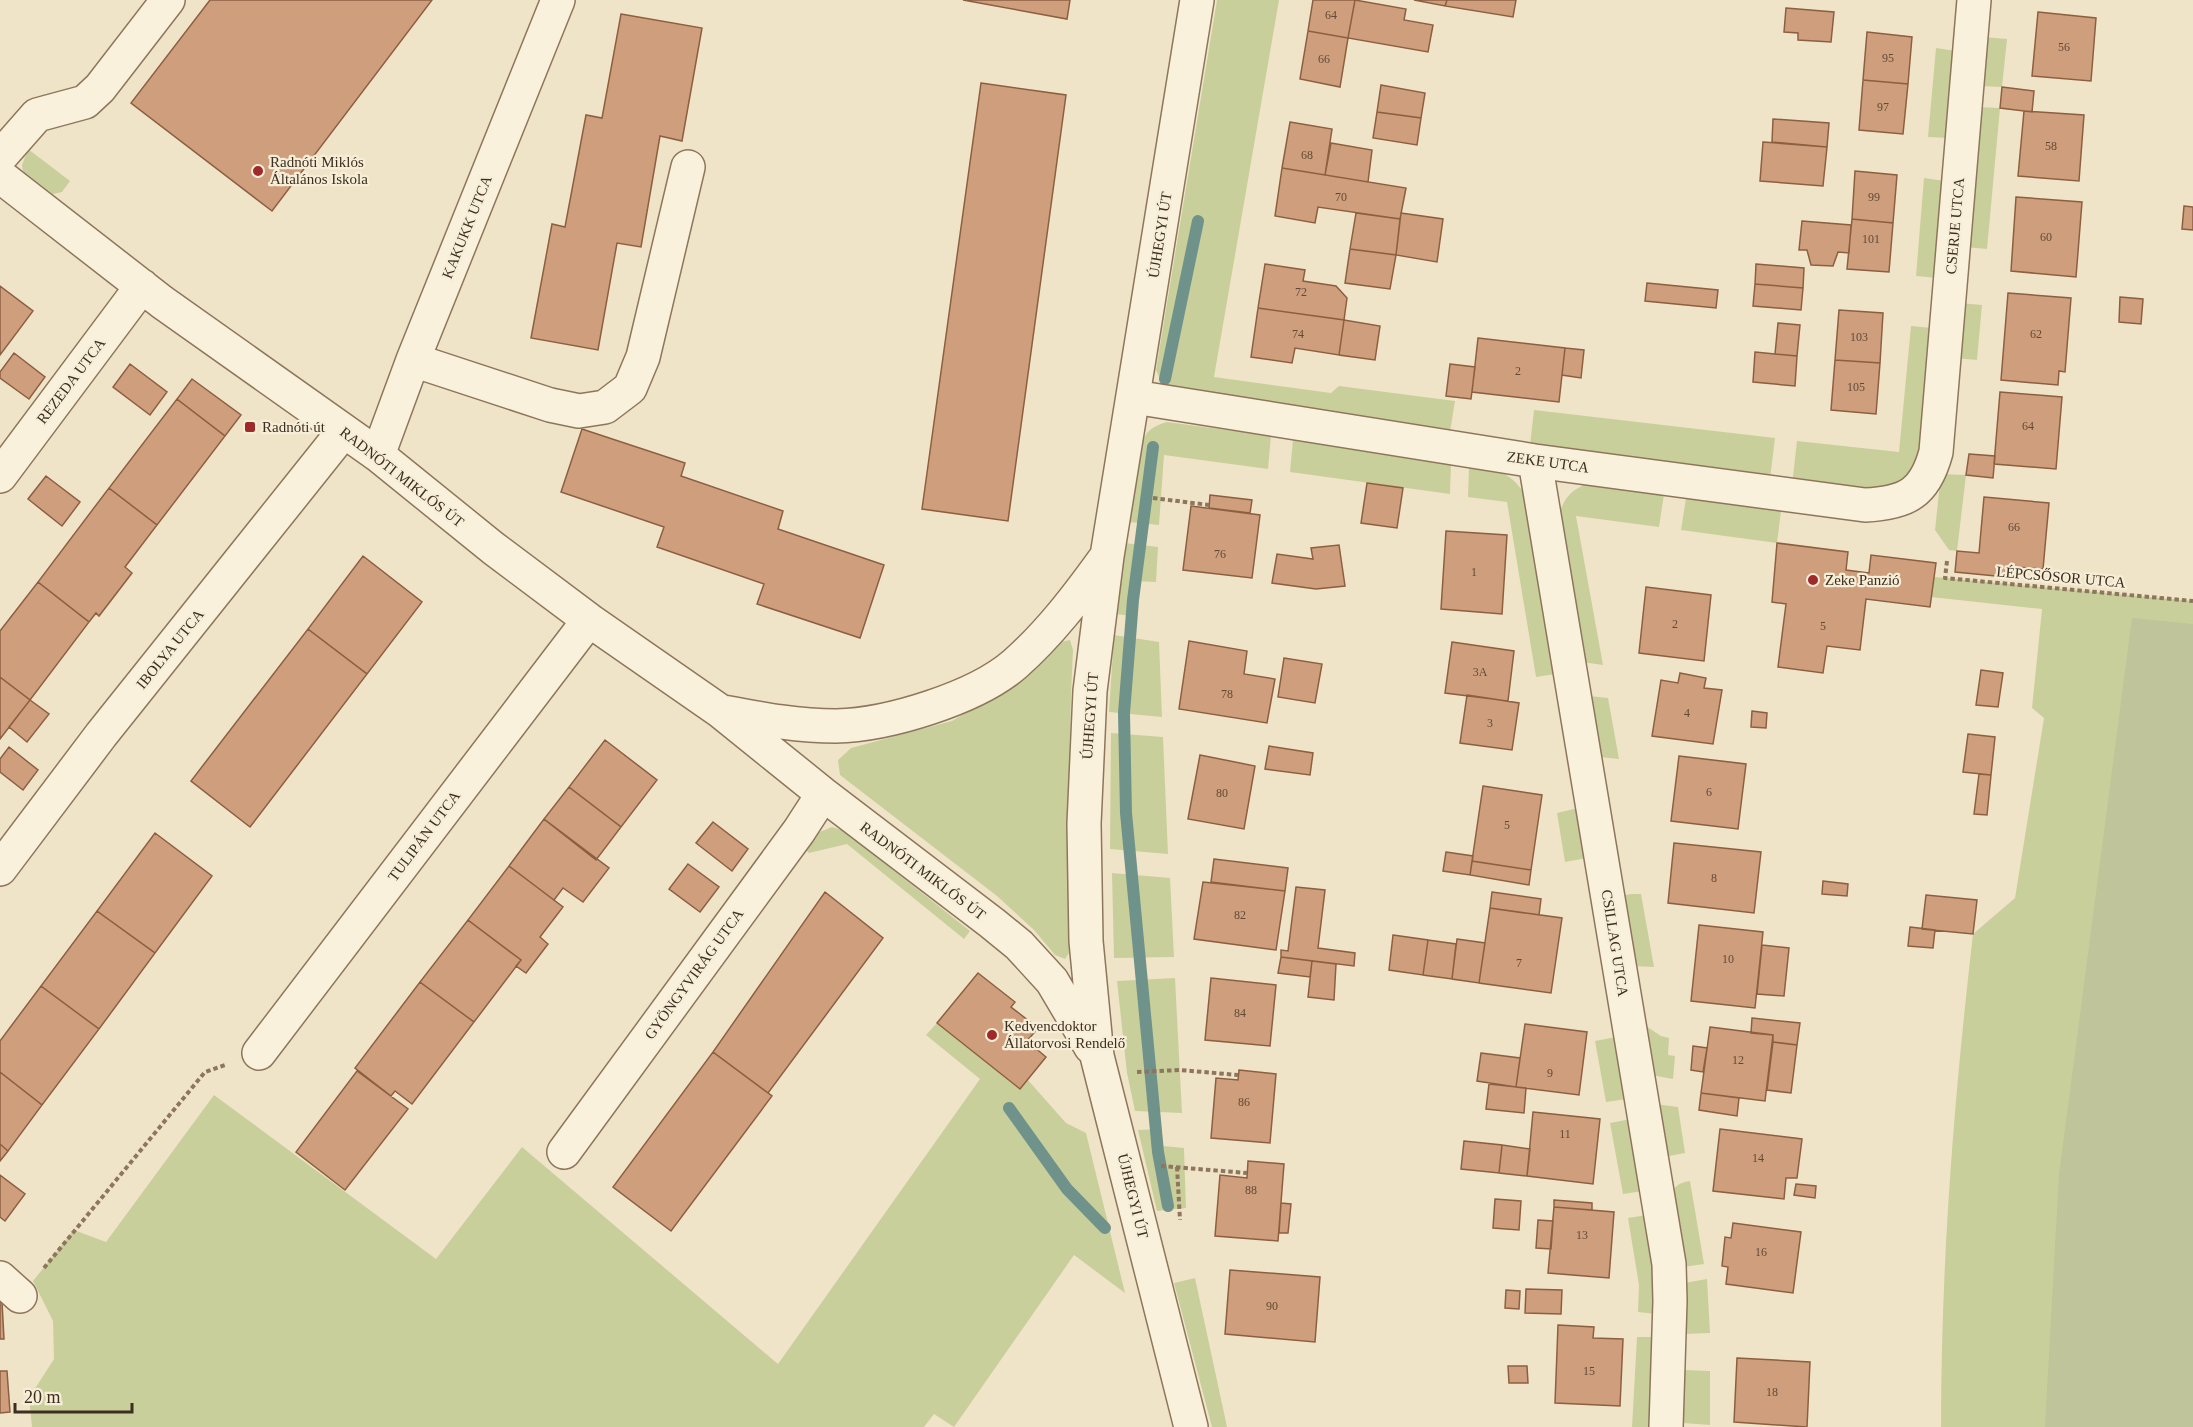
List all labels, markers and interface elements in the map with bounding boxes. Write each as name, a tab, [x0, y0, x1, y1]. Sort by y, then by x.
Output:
house number: 64	[1325, 8, 1337, 22]
house number: 56	[2058, 40, 2070, 54]
house number: 95	[1882, 51, 1894, 65]
house number: 66	[1318, 52, 1330, 66]
house number: 97	[1877, 100, 1889, 114]
house number: 58	[2045, 139, 2057, 153]
house number: 68	[1301, 148, 1313, 162]
place label: Radnóti Miklós Általános Iskola	[270, 154, 368, 187]
marker: Radnóti Miklós Általános Iskola	[251, 164, 265, 178]
street label: KAKUKK UTCA	[439, 173, 495, 281]
street label: CSERJE UTCA	[1943, 177, 1967, 275]
house number: 70	[1335, 190, 1347, 204]
house number: 99	[1868, 190, 1880, 204]
street label: ÚJHEGYI ÚT	[1145, 191, 1175, 279]
house number: 60	[2040, 230, 2052, 244]
house number: 101	[1862, 232, 1880, 246]
house number: 72	[1295, 285, 1307, 299]
house number: 74	[1292, 327, 1304, 341]
house number: 62	[2030, 327, 2042, 341]
house number: 103	[1850, 330, 1868, 344]
street label: REZEDA UTCA	[34, 335, 108, 427]
house number: 2	[1515, 364, 1521, 378]
house number: 105	[1847, 380, 1865, 394]
place label: Radnóti út	[262, 419, 326, 435]
house number: 64	[2022, 419, 2034, 433]
marker: Radnóti út	[243, 420, 257, 434]
street label: RADNÓTI MIKLÓS ÚT	[337, 424, 467, 530]
street label: ZEKE UTCA	[1506, 448, 1590, 476]
house number: 66	[2008, 520, 2020, 534]
house number: 76	[1214, 547, 1226, 561]
street label: LÉPCSŐSOR UTCA	[1996, 563, 2126, 591]
house number: 1	[1471, 565, 1477, 579]
place label: Zeke Panzió	[1825, 572, 1900, 588]
marker: Zeke Panzió	[1806, 573, 1820, 587]
street label: IBOLYA UTCA	[133, 606, 207, 692]
house number: 2	[1672, 617, 1678, 631]
house number: 5	[1820, 619, 1826, 633]
house number: 3A	[1473, 665, 1488, 679]
street label: ÚJHEGYI ÚT	[1079, 672, 1101, 760]
house number: 78	[1221, 687, 1233, 701]
house number: 4	[1684, 706, 1690, 720]
house number: 3	[1487, 716, 1493, 730]
house number: 6	[1706, 785, 1712, 799]
house number: 80	[1216, 786, 1228, 800]
street label: TULIPÁN UTCA	[385, 788, 463, 884]
house number: 5	[1504, 818, 1510, 832]
street label: RADNÓTI MIKLÓS ÚT	[857, 819, 989, 923]
house number: 8	[1711, 871, 1717, 885]
street label: CSILLAG UTCA	[1599, 888, 1631, 998]
street label: GYÖNGYVIRÁG UTCA	[641, 906, 747, 1042]
house number: 82	[1234, 908, 1246, 922]
house number: 10	[1722, 952, 1734, 966]
house number: 7	[1516, 956, 1522, 970]
house number: 84	[1234, 1006, 1246, 1020]
place label: Kedvencdoktor Állatorvosi Rendelő	[1004, 1018, 1125, 1051]
marker: Kedvencdoktor Állatorvosi Rendelő	[985, 1028, 999, 1042]
house number: 12	[1732, 1053, 1744, 1067]
house number: 9	[1547, 1066, 1553, 1080]
house number: 86	[1238, 1095, 1250, 1109]
house number: 11	[1559, 1127, 1571, 1141]
house number: 14	[1752, 1151, 1764, 1165]
street label: ÚJHEGYI ÚT	[1115, 1152, 1151, 1240]
house number: 88	[1245, 1183, 1257, 1197]
house number: 13	[1576, 1228, 1588, 1242]
house number: 16	[1755, 1245, 1767, 1259]
house number: 90	[1266, 1299, 1278, 1313]
house number: 15	[1583, 1364, 1595, 1378]
scale bar	[15, 1376, 132, 1414]
house number: 18	[1766, 1385, 1778, 1399]
text: 20 m	[24, 1387, 61, 1407]

